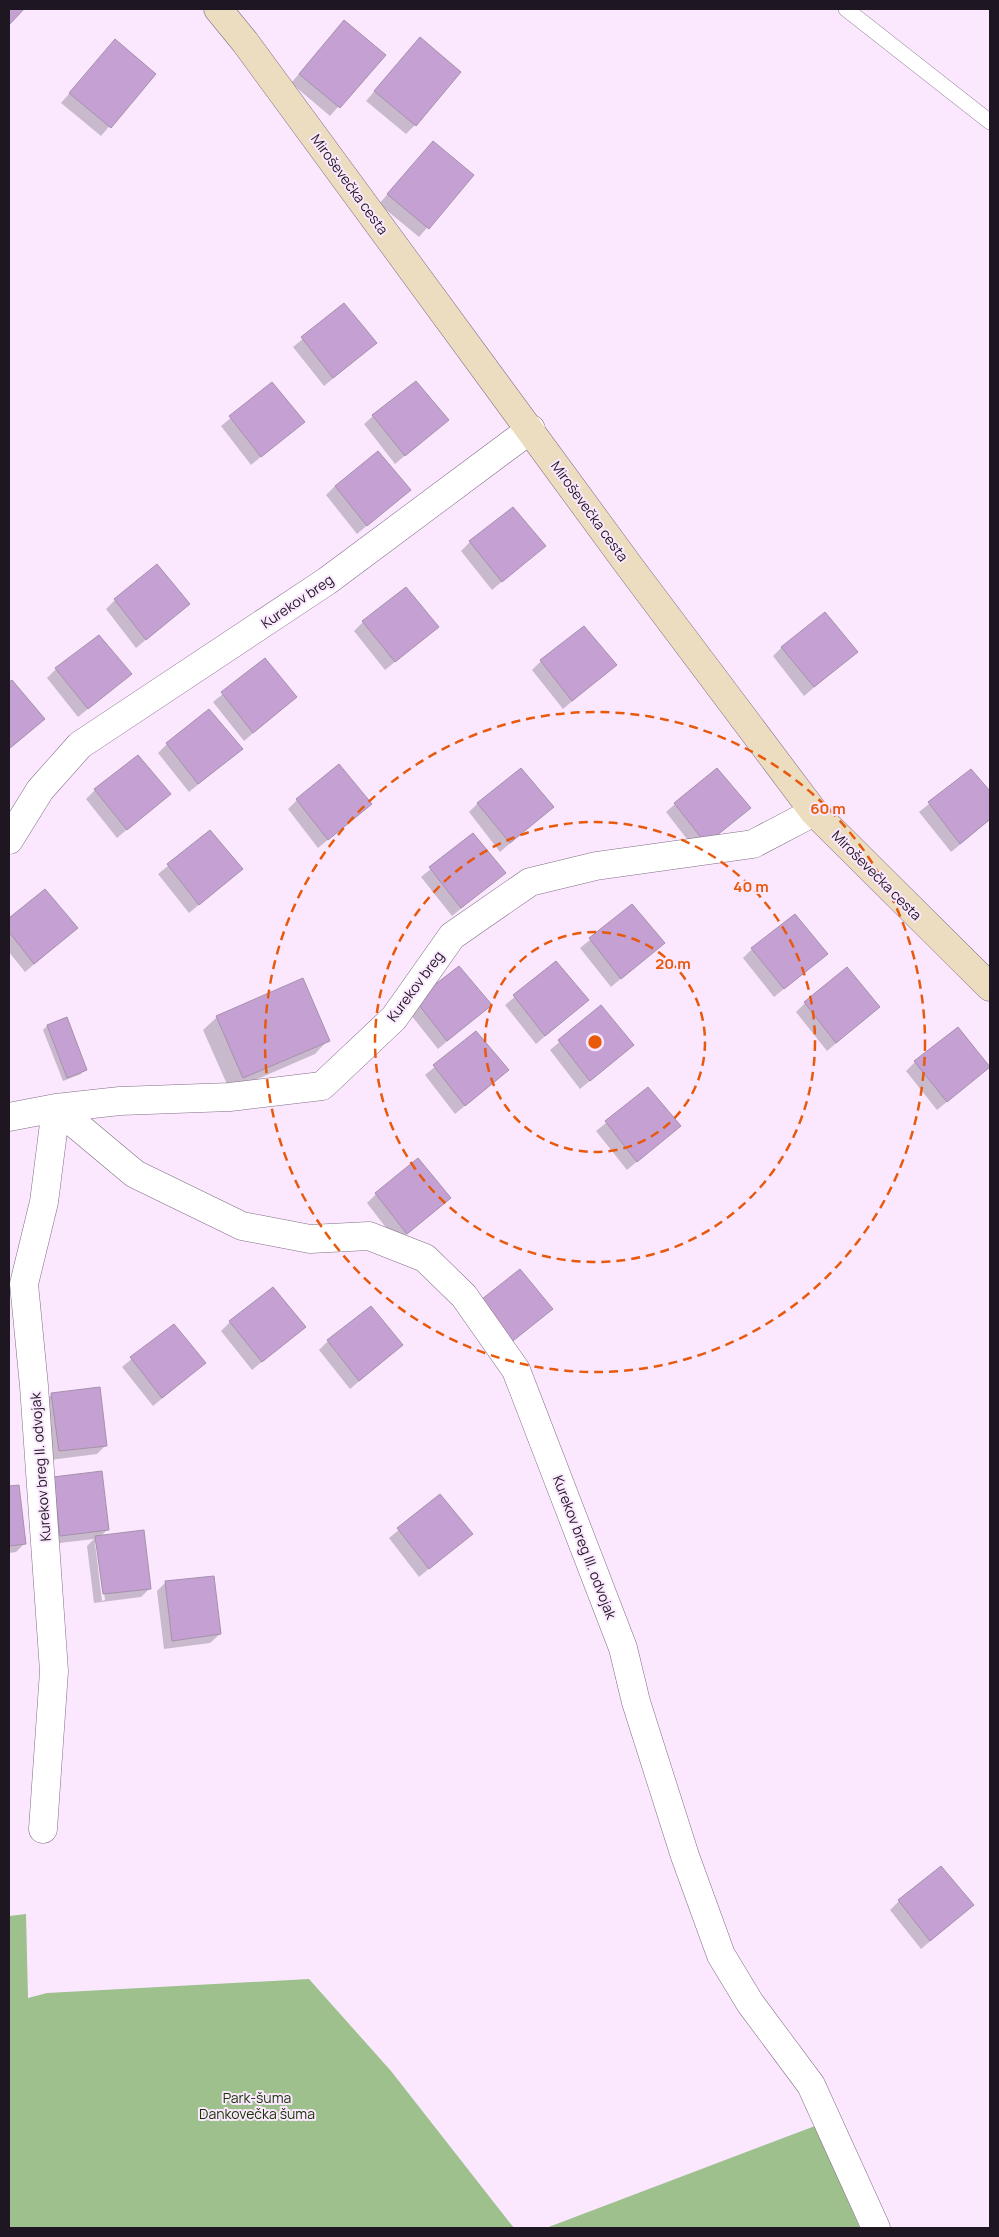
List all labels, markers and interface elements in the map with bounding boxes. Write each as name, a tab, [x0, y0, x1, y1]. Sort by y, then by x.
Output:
street label: Miroševečka cesta	[307, 130, 393, 238]
street label: Miroševečka cesta	[547, 457, 633, 565]
street label: Kurekov breg	[257, 570, 337, 632]
text: 60 m	[810, 798, 846, 819]
street label: Miroševečka cesta	[828, 826, 926, 924]
text: 40 m	[733, 876, 769, 897]
street label: Kurekov breg	[382, 947, 448, 1025]
text: 20 m	[655, 953, 691, 974]
centre of rings	[586, 1033, 604, 1051]
street label: Kurekov breg II. odvojak	[25, 1391, 55, 1542]
street label: Kurekov breg III. odvojak	[549, 1472, 622, 1623]
park label: Park-šuma Dankovečka šuma	[199, 2088, 315, 2123]

